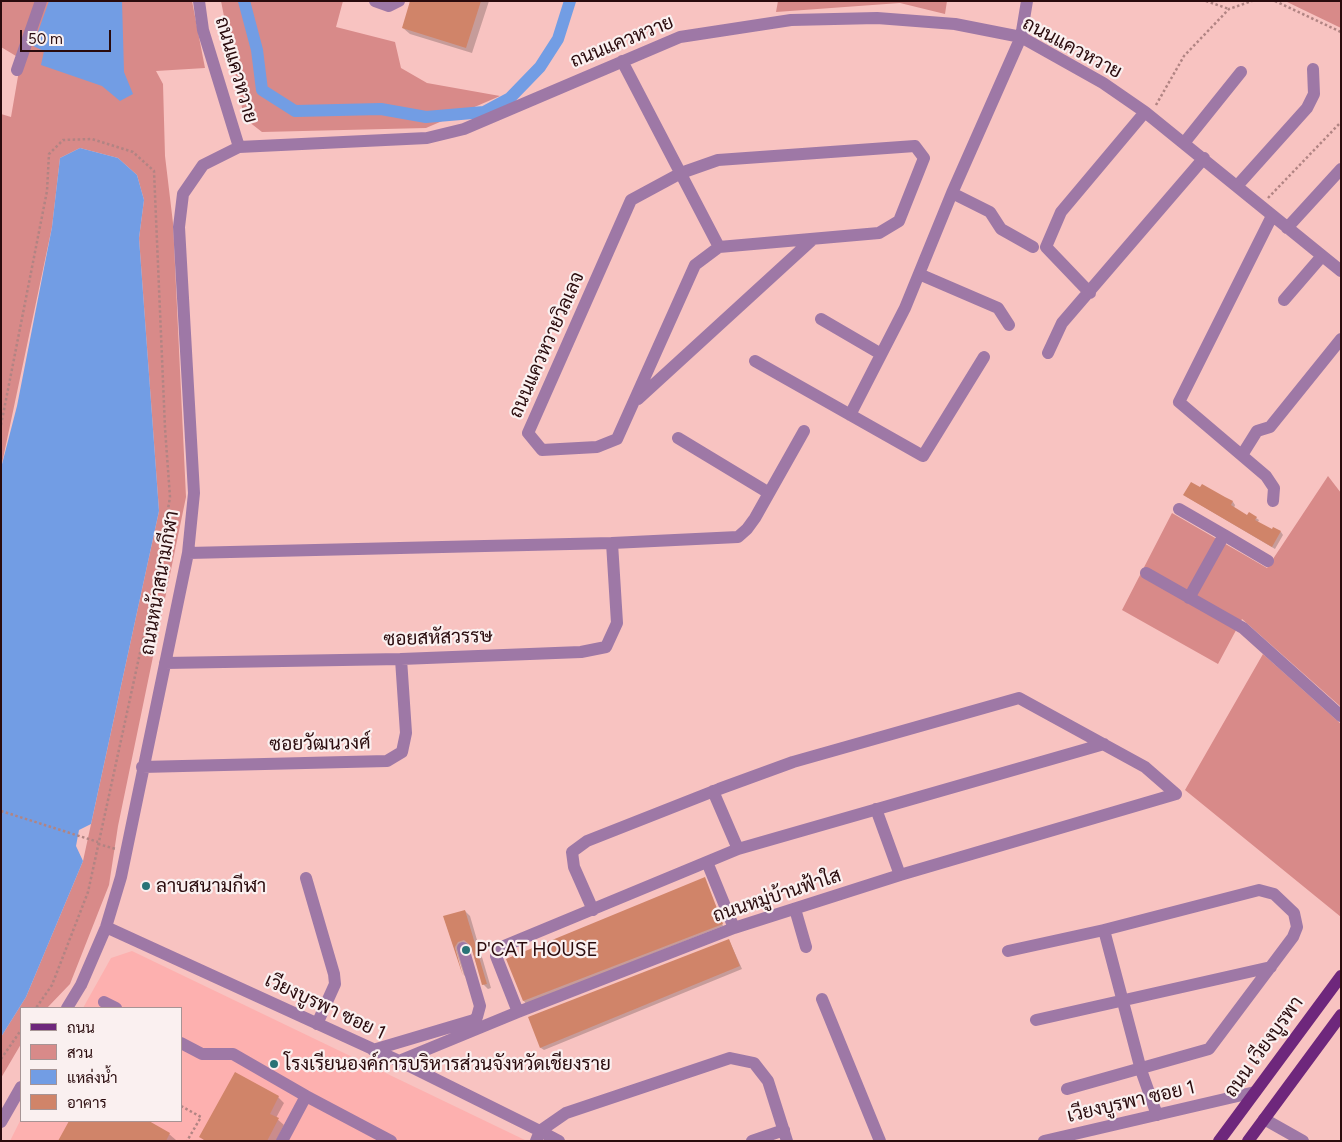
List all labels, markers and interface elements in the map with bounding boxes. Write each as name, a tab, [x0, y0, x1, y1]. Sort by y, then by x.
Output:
street label: ถนนแควหวาย	[567, 11, 677, 73]
street label: ถนนแควหวาย	[1018, 12, 1126, 84]
street label: ถนนแควหวาย	[210, 14, 262, 126]
scale bar	[22, 20, 114, 52]
text: 50 m	[28, 30, 63, 48]
street label: ถนนแควหวายวิลเลจ	[505, 268, 589, 422]
street label: ถนนหน้าสนามกีฬา	[136, 509, 184, 657]
street label: ซอยสหัสวรรษ	[383, 625, 493, 651]
street label: ซอยวัฒนวงศ์	[269, 732, 371, 756]
street label: ถนนหมู่บ้านฟ้าใส	[710, 865, 844, 927]
place label: ลาบสนามกีฬา	[156, 875, 266, 897]
marker: ลาบสนามกีฬา	[140, 880, 152, 892]
place label: P'CAT HOUSE	[476, 939, 598, 961]
marker: P'CAT HOUSE	[460, 944, 472, 956]
street label: เวียงบูรพา ซอย 1	[261, 969, 389, 1045]
street label: ถนน เวียงบูรพา	[1220, 992, 1308, 1102]
legend	[20, 1007, 182, 1122]
text: ถนน	[67, 1019, 95, 1037]
text: สวน	[67, 1044, 93, 1062]
place label: โรงเรียนองค์การบริหารส่วนจังหวัดเชียงราย	[284, 1053, 611, 1075]
marker: โรงเรียนองค์การบริหารส่วนจังหวัดเชียงราย	[268, 1058, 280, 1070]
text: แหล่งน้ำ	[67, 1069, 118, 1087]
street label: เวียงบูรพา ซอย 1	[1065, 1076, 1197, 1128]
text: อาคาร	[67, 1094, 107, 1112]

